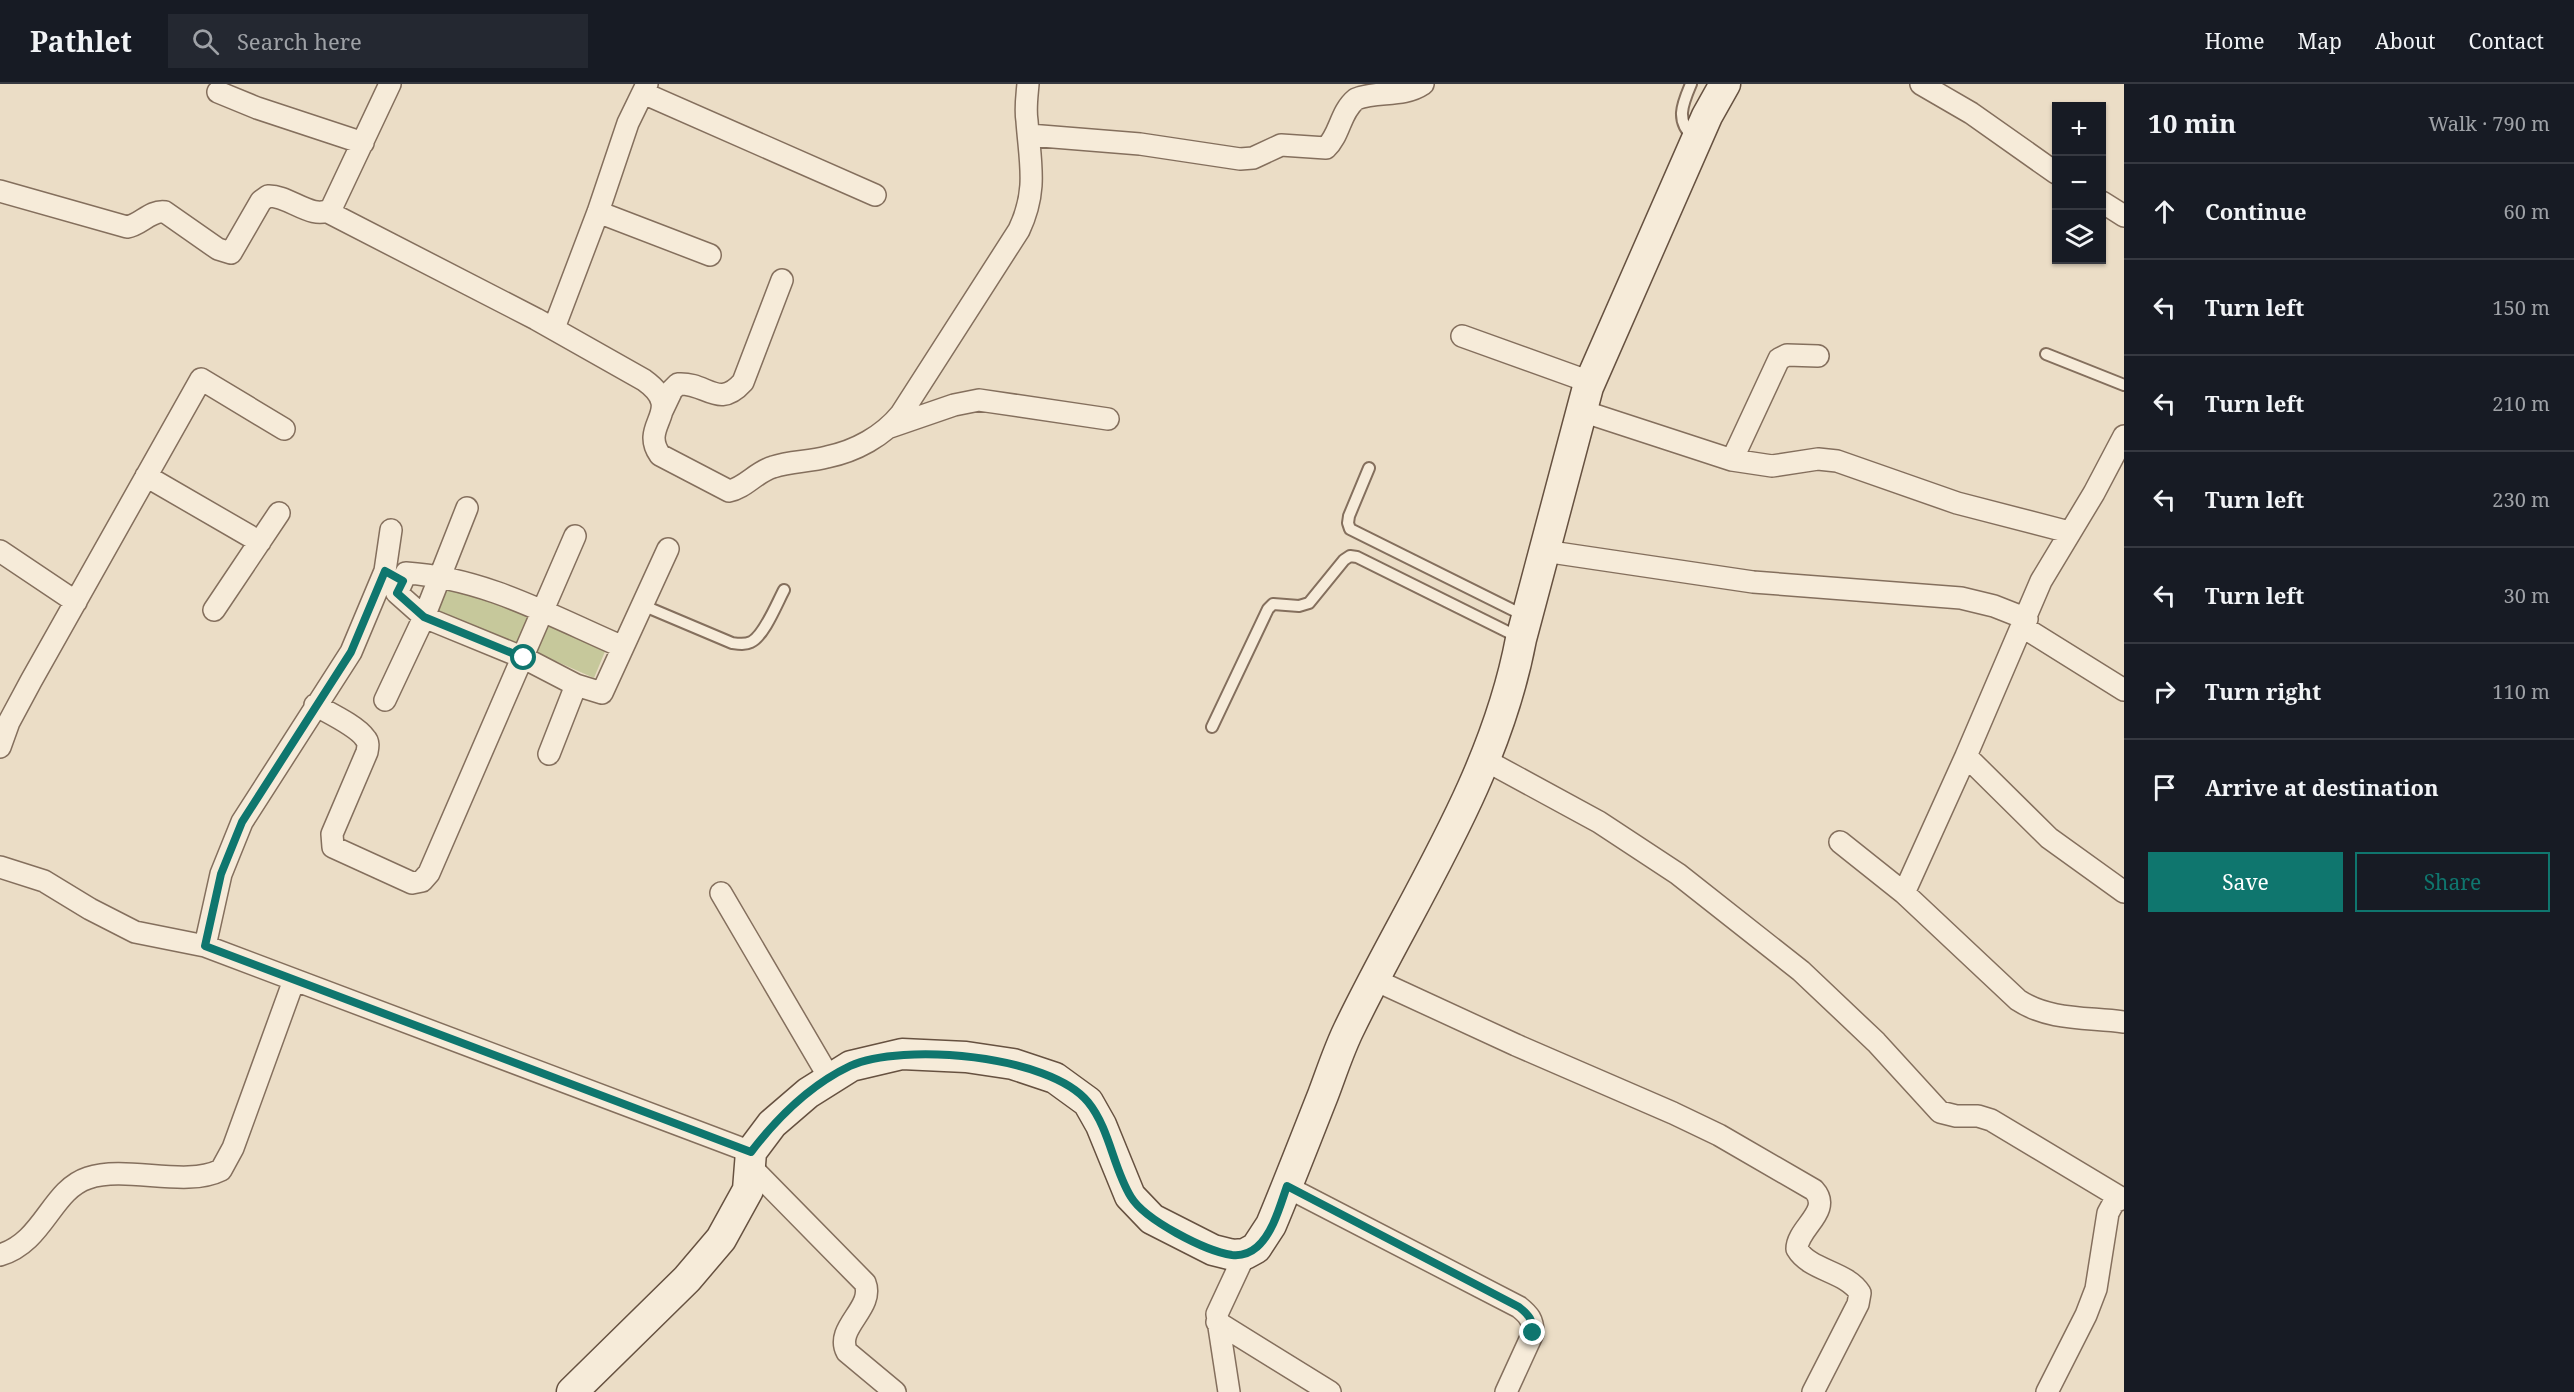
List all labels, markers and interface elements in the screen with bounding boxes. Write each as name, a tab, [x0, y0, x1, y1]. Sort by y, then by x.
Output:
search box	[168, 14, 588, 68]
text: Pathlet	[30, 22, 132, 60]
icon: search	[189, 25, 222, 58]
text: Search here	[237, 26, 362, 56]
text: Home	[2205, 27, 2265, 55]
text: Map	[2298, 27, 2342, 55]
text: About	[2375, 27, 2436, 55]
text: Contact	[2469, 27, 2544, 55]
map controls	[2052, 102, 2106, 264]
button: +	[2052, 102, 2106, 156]
text: 10 min	[2148, 105, 2236, 141]
text: Walk · 790 m	[2428, 110, 2550, 137]
button: −	[2052, 156, 2106, 210]
icon: ahead	[2148, 195, 2181, 228]
text: Continue	[2205, 196, 2307, 226]
text: 60 m	[2504, 198, 2550, 225]
button: layers	[2052, 210, 2106, 264]
icon: left	[2148, 291, 2181, 324]
text: Turn left	[2205, 292, 2304, 322]
text: 150 m	[2492, 294, 2550, 321]
icon: left	[2148, 387, 2181, 420]
text: Turn left	[2205, 388, 2304, 418]
text: 210 m	[2492, 390, 2550, 417]
icon: left	[2148, 483, 2181, 516]
text: Turn left	[2205, 484, 2304, 514]
text: 230 m	[2492, 486, 2550, 513]
icon: left	[2148, 579, 2181, 612]
text: Turn left	[2205, 580, 2304, 610]
text: 30 m	[2504, 582, 2550, 609]
route start	[510, 644, 536, 670]
icon: right	[2148, 675, 2181, 708]
text: Turn right	[2205, 676, 2321, 706]
text: 110 m	[2492, 678, 2550, 705]
icon: arrive	[2148, 771, 2181, 804]
text: Arrive at destination	[2205, 772, 2439, 802]
button: Save	[2148, 852, 2343, 912]
button: Share	[2355, 852, 2550, 912]
route end	[1519, 1319, 1545, 1345]

